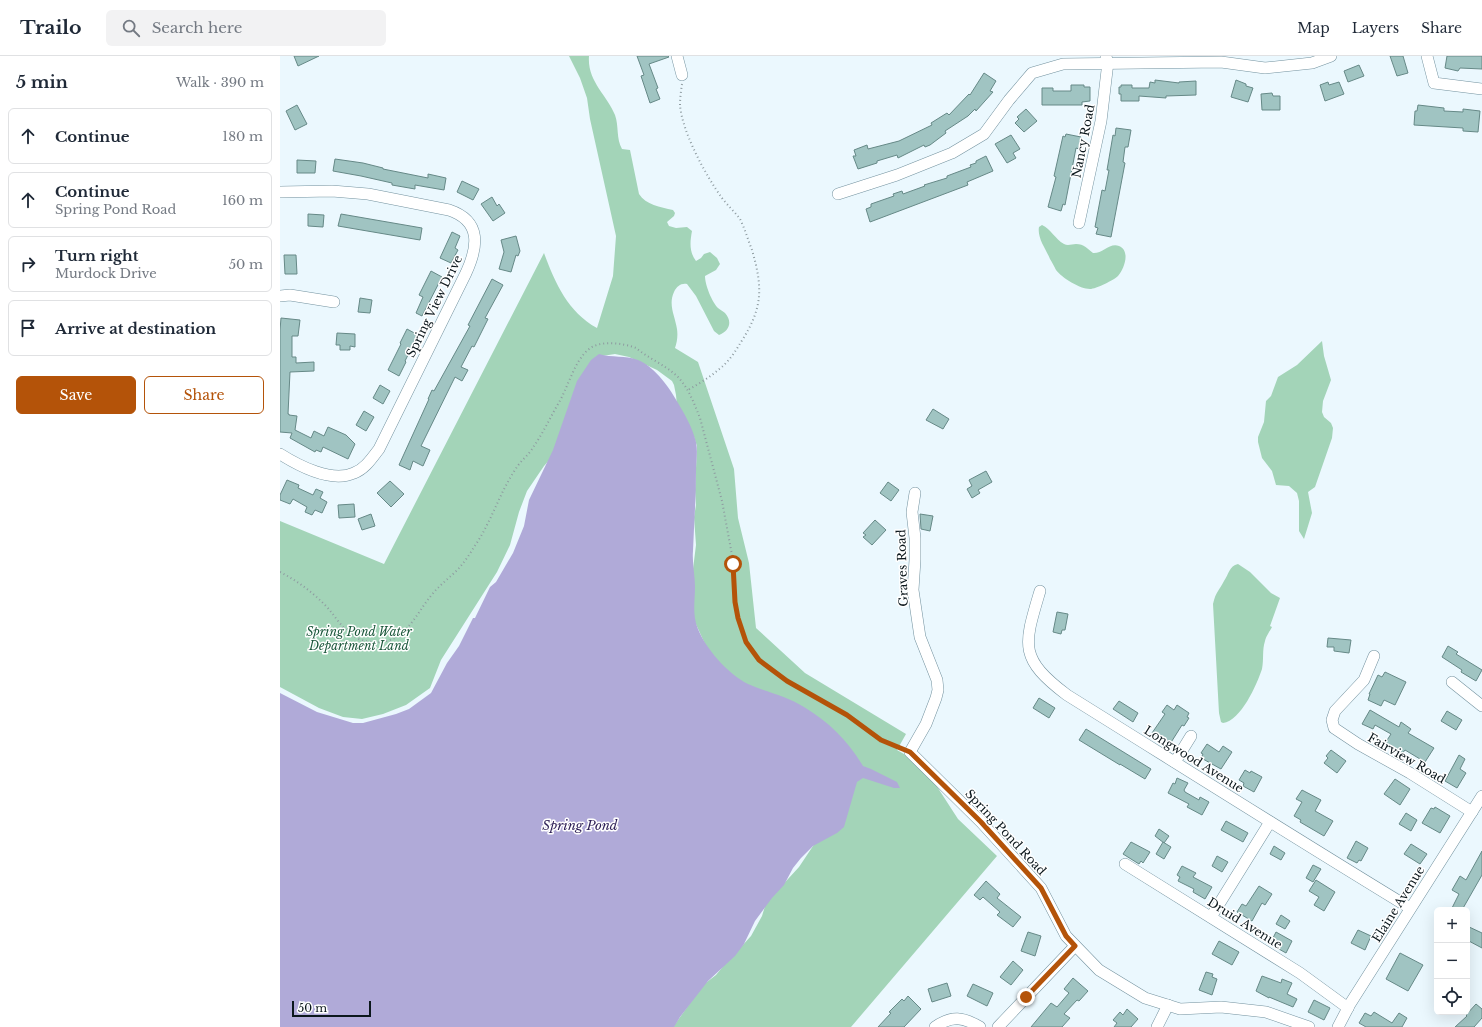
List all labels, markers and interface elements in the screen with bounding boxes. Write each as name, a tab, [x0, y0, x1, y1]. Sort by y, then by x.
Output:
search box	[106, 10, 386, 46]
text: Trailo	[20, 16, 82, 39]
icon: search	[120, 17, 142, 39]
text: Search here	[152, 18, 242, 37]
text: Map	[1297, 19, 1330, 37]
text: Layers	[1352, 19, 1399, 37]
text: Share	[1421, 19, 1462, 37]
text: 5 min	[16, 72, 68, 93]
text: Walk · 390 m	[176, 74, 264, 91]
street label: Nancy Road	[1069, 103, 1097, 179]
icon: ahead	[17, 125, 39, 147]
text: Continue	[55, 127, 130, 146]
text: 180 m	[222, 128, 263, 145]
text: Continue	[55, 182, 130, 201]
icon: ahead	[17, 189, 39, 211]
text: 160 m	[222, 192, 263, 209]
text: Spring Pond Road	[55, 201, 176, 218]
text: Turn right	[55, 246, 138, 265]
street label: Spring View Drive	[403, 252, 465, 359]
icon: right	[17, 253, 39, 275]
text: 50 m	[229, 256, 263, 273]
text: Murdock Drive	[55, 265, 157, 282]
icon: arrive	[17, 317, 39, 339]
text: Arrive at destination	[55, 319, 216, 338]
button: Save	[16, 376, 136, 414]
button: Share	[144, 376, 264, 414]
street label: Graves Road	[893, 529, 911, 607]
route start	[724, 555, 742, 573]
park label: Spring Pond Water Department Land	[306, 624, 412, 653]
street label: Longwood Avenue	[1141, 722, 1247, 796]
street label: Fairview Road	[1365, 730, 1449, 786]
street label: Spring Pond Road	[962, 786, 1050, 878]
water label: Spring Pond	[542, 817, 618, 834]
street label: Elaine Avenue	[1369, 863, 1428, 945]
street label: Druid Avenue	[1205, 894, 1285, 952]
map controls	[1434, 907, 1470, 1015]
button: +	[1434, 907, 1470, 943]
button: −	[1434, 943, 1470, 979]
button: locate	[1434, 979, 1470, 1015]
route end	[1017, 988, 1035, 1006]
scale bar	[292, 999, 371, 1018]
text: 50 m	[298, 1001, 327, 1015]

